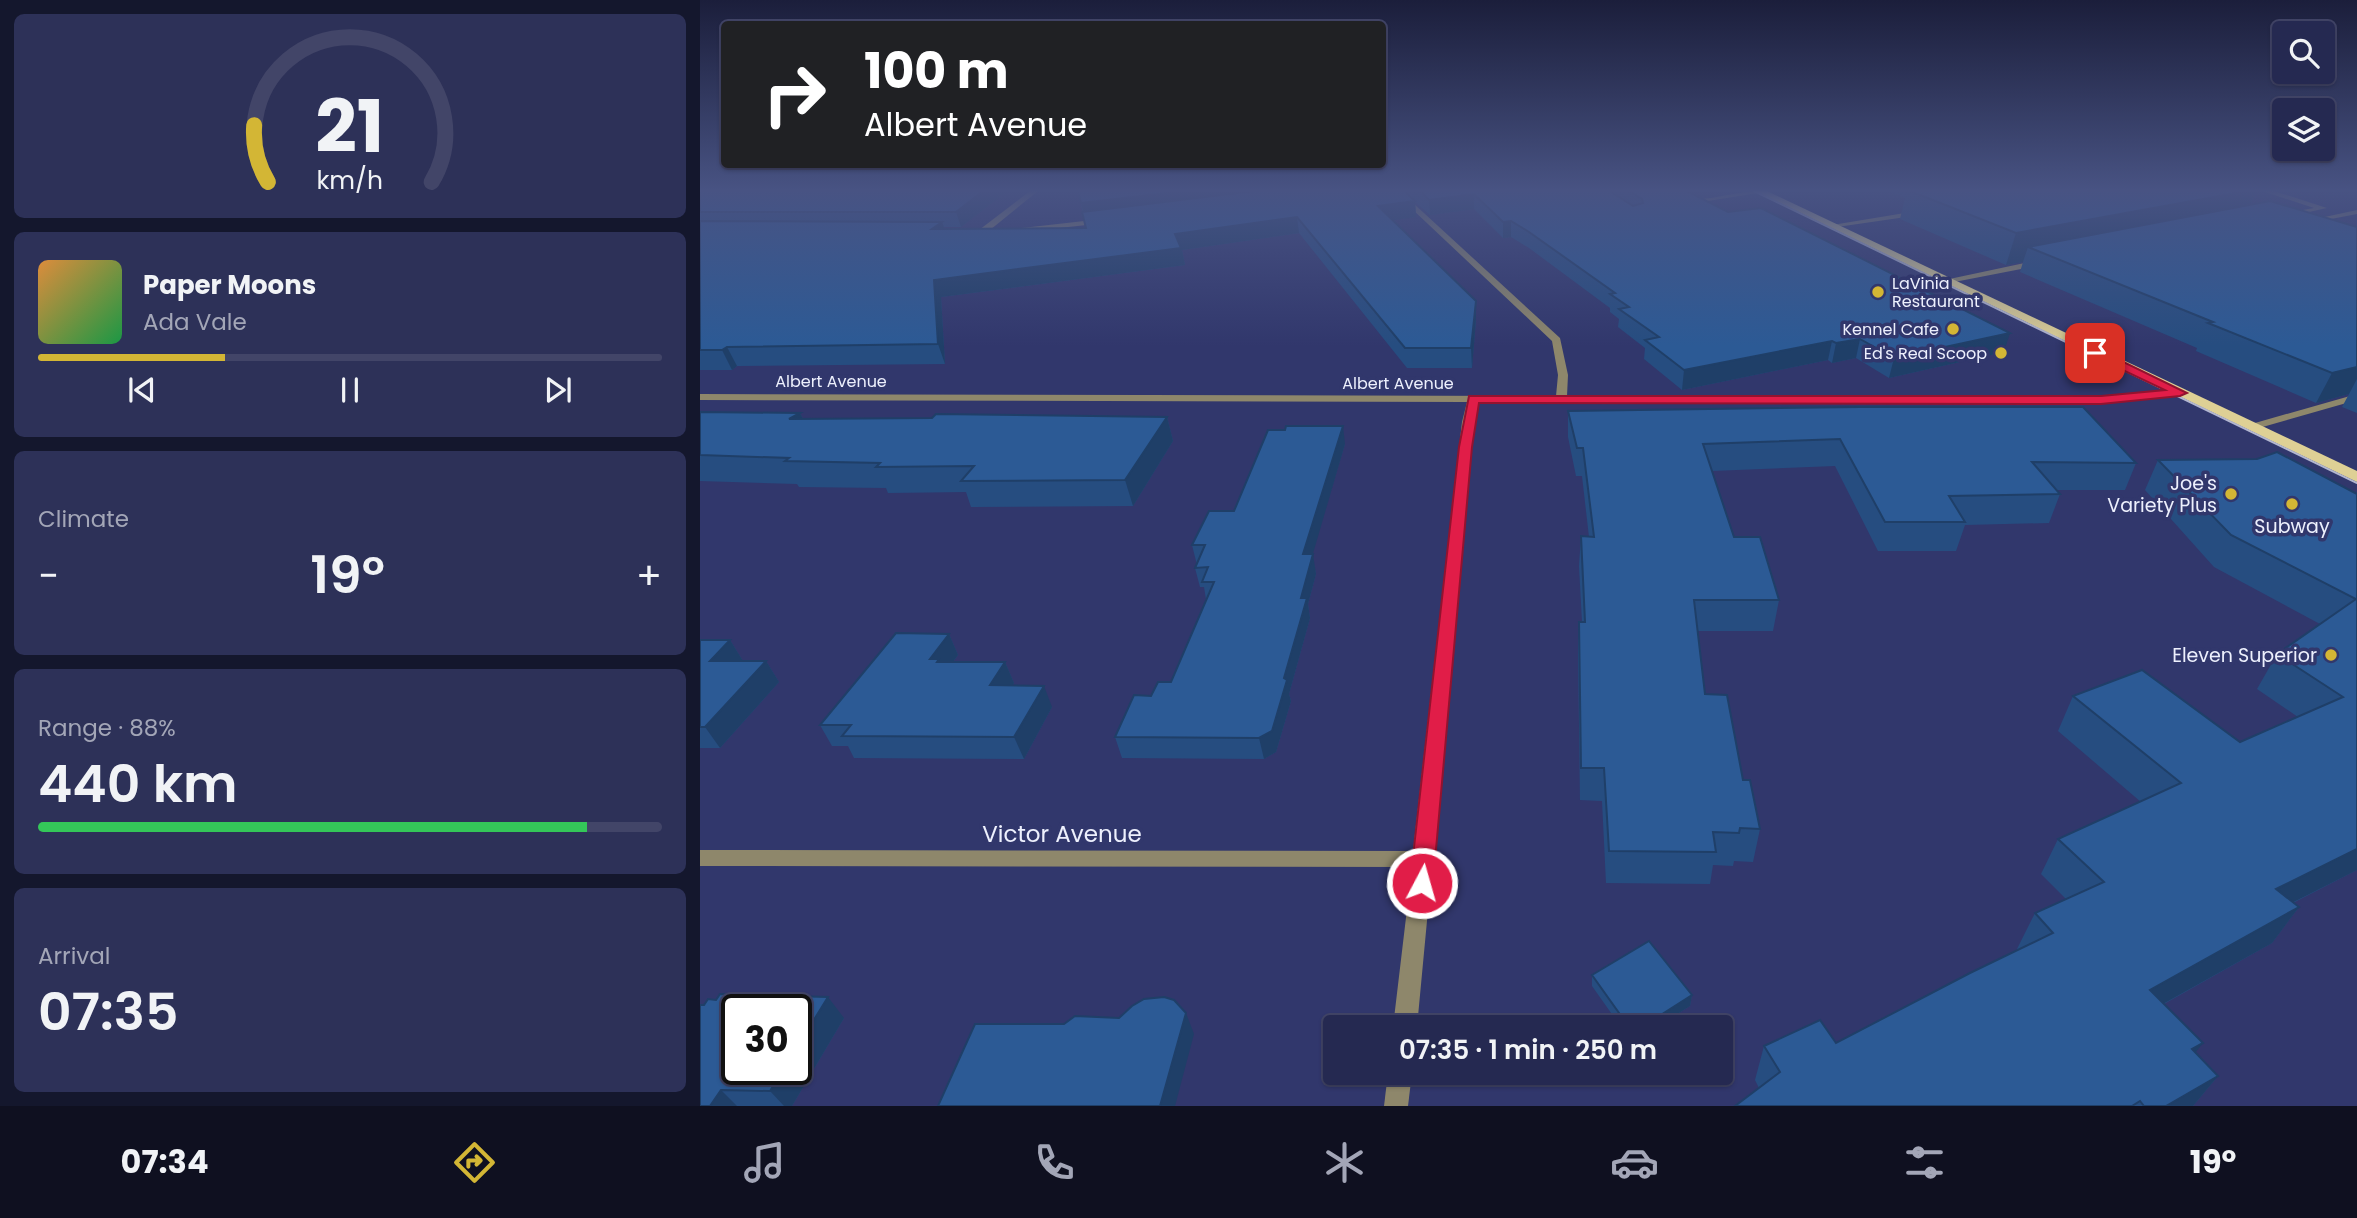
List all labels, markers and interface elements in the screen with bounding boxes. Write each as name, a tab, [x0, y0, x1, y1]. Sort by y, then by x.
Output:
map controls	[2272, 21, 2335, 161]
button: search	[2272, 21, 2335, 84]
text: 100 m	[864, 37, 1009, 105]
icon: right	[749, 49, 840, 140]
text: 21	[316, 77, 384, 178]
button: layers	[2272, 98, 2335, 161]
text: Albert Avenue	[864, 102, 1087, 147]
text: km/h	[317, 163, 383, 198]
text: Paper Moons	[143, 267, 316, 303]
place label: LaVinia Restaurant	[1892, 272, 1980, 313]
marker: LaVinia Restaurant	[1870, 284, 1886, 300]
text: Ada Vale	[143, 306, 247, 338]
place label: Kennel Cafe	[1843, 318, 1939, 341]
marker: Kennel Cafe	[1945, 321, 1961, 337]
pin	[2065, 323, 2125, 383]
icon: arrive	[2076, 334, 2114, 372]
place label: Ed's Real Scoop	[1864, 342, 1987, 365]
marker: Ed's Real Scoop	[1993, 345, 2009, 361]
street label: Albert Avenue	[775, 370, 887, 393]
icon: previous	[123, 371, 161, 409]
icon: pause	[331, 371, 369, 409]
icon: next	[539, 371, 577, 409]
street label: Albert Avenue	[1342, 372, 1454, 395]
place label: Joe's Variety Plus	[2107, 470, 2217, 519]
marker: Joe's Variety Plus	[2223, 486, 2239, 502]
marker: Subway	[2284, 496, 2300, 512]
text: Climate	[38, 503, 129, 535]
place label: Subway	[2254, 513, 2330, 540]
text: 19°	[310, 538, 385, 611]
text: −	[38, 549, 59, 602]
text: +	[636, 549, 662, 602]
place label: Eleven Superior	[2172, 642, 2317, 669]
marker: Eleven Superior	[2323, 647, 2339, 663]
text: Range · 88%	[38, 712, 176, 744]
text: 440 km	[38, 747, 238, 820]
street label: Victor Avenue	[982, 818, 1142, 850]
position arrow	[1385, 846, 1459, 920]
text: Arrival	[38, 940, 110, 972]
text: 07:35	[38, 975, 178, 1048]
speed limit sign: 30	[721, 994, 812, 1085]
text: 07:35 · 1 min · 250 m	[1399, 1032, 1657, 1068]
icon: directions	[450, 1138, 499, 1187]
icon: music	[740, 1138, 789, 1187]
icon: phone	[1030, 1138, 1079, 1187]
icon: climate	[1320, 1138, 1369, 1187]
icon: car	[1610, 1138, 1659, 1187]
icon: filters	[1900, 1138, 1949, 1187]
text: 07:34	[121, 1139, 209, 1184]
text: 19°	[2190, 1139, 2236, 1184]

